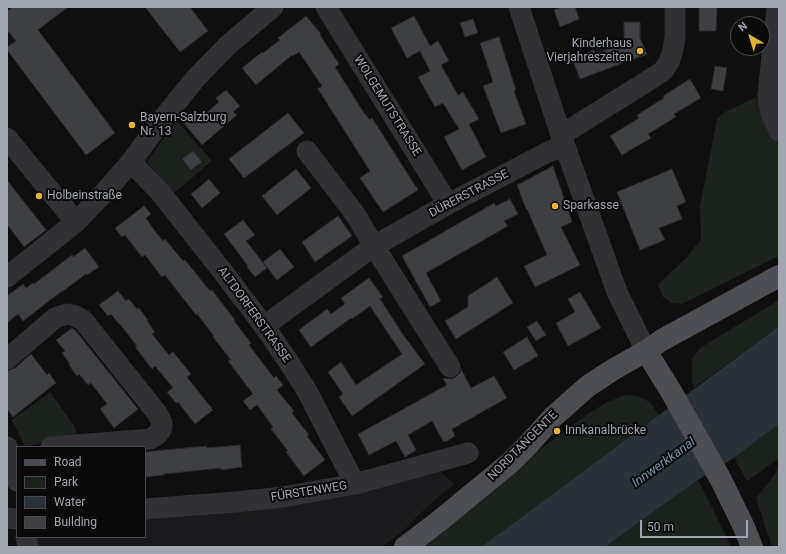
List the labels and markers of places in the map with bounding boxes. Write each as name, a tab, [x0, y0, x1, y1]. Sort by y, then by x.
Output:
place label: Kinderhaus Vierjahreszeiten	[546, 37, 632, 65]
marker: Kinderhaus Vierjahreszeiten	[635, 46, 645, 56]
place label: Bayern-Salzburg Nr. 13	[140, 111, 226, 139]
marker: Bayern-Salzburg Nr. 13	[127, 120, 137, 130]
place label: Holbeinstraße	[47, 189, 122, 203]
marker: Holbeinstraße	[34, 191, 44, 201]
place label: Sparkasse	[563, 199, 619, 213]
marker: Sparkasse	[550, 201, 560, 211]
place label: Innkanalbrücke	[565, 424, 646, 438]
marker: Innkanalbrücke	[552, 426, 562, 436]

